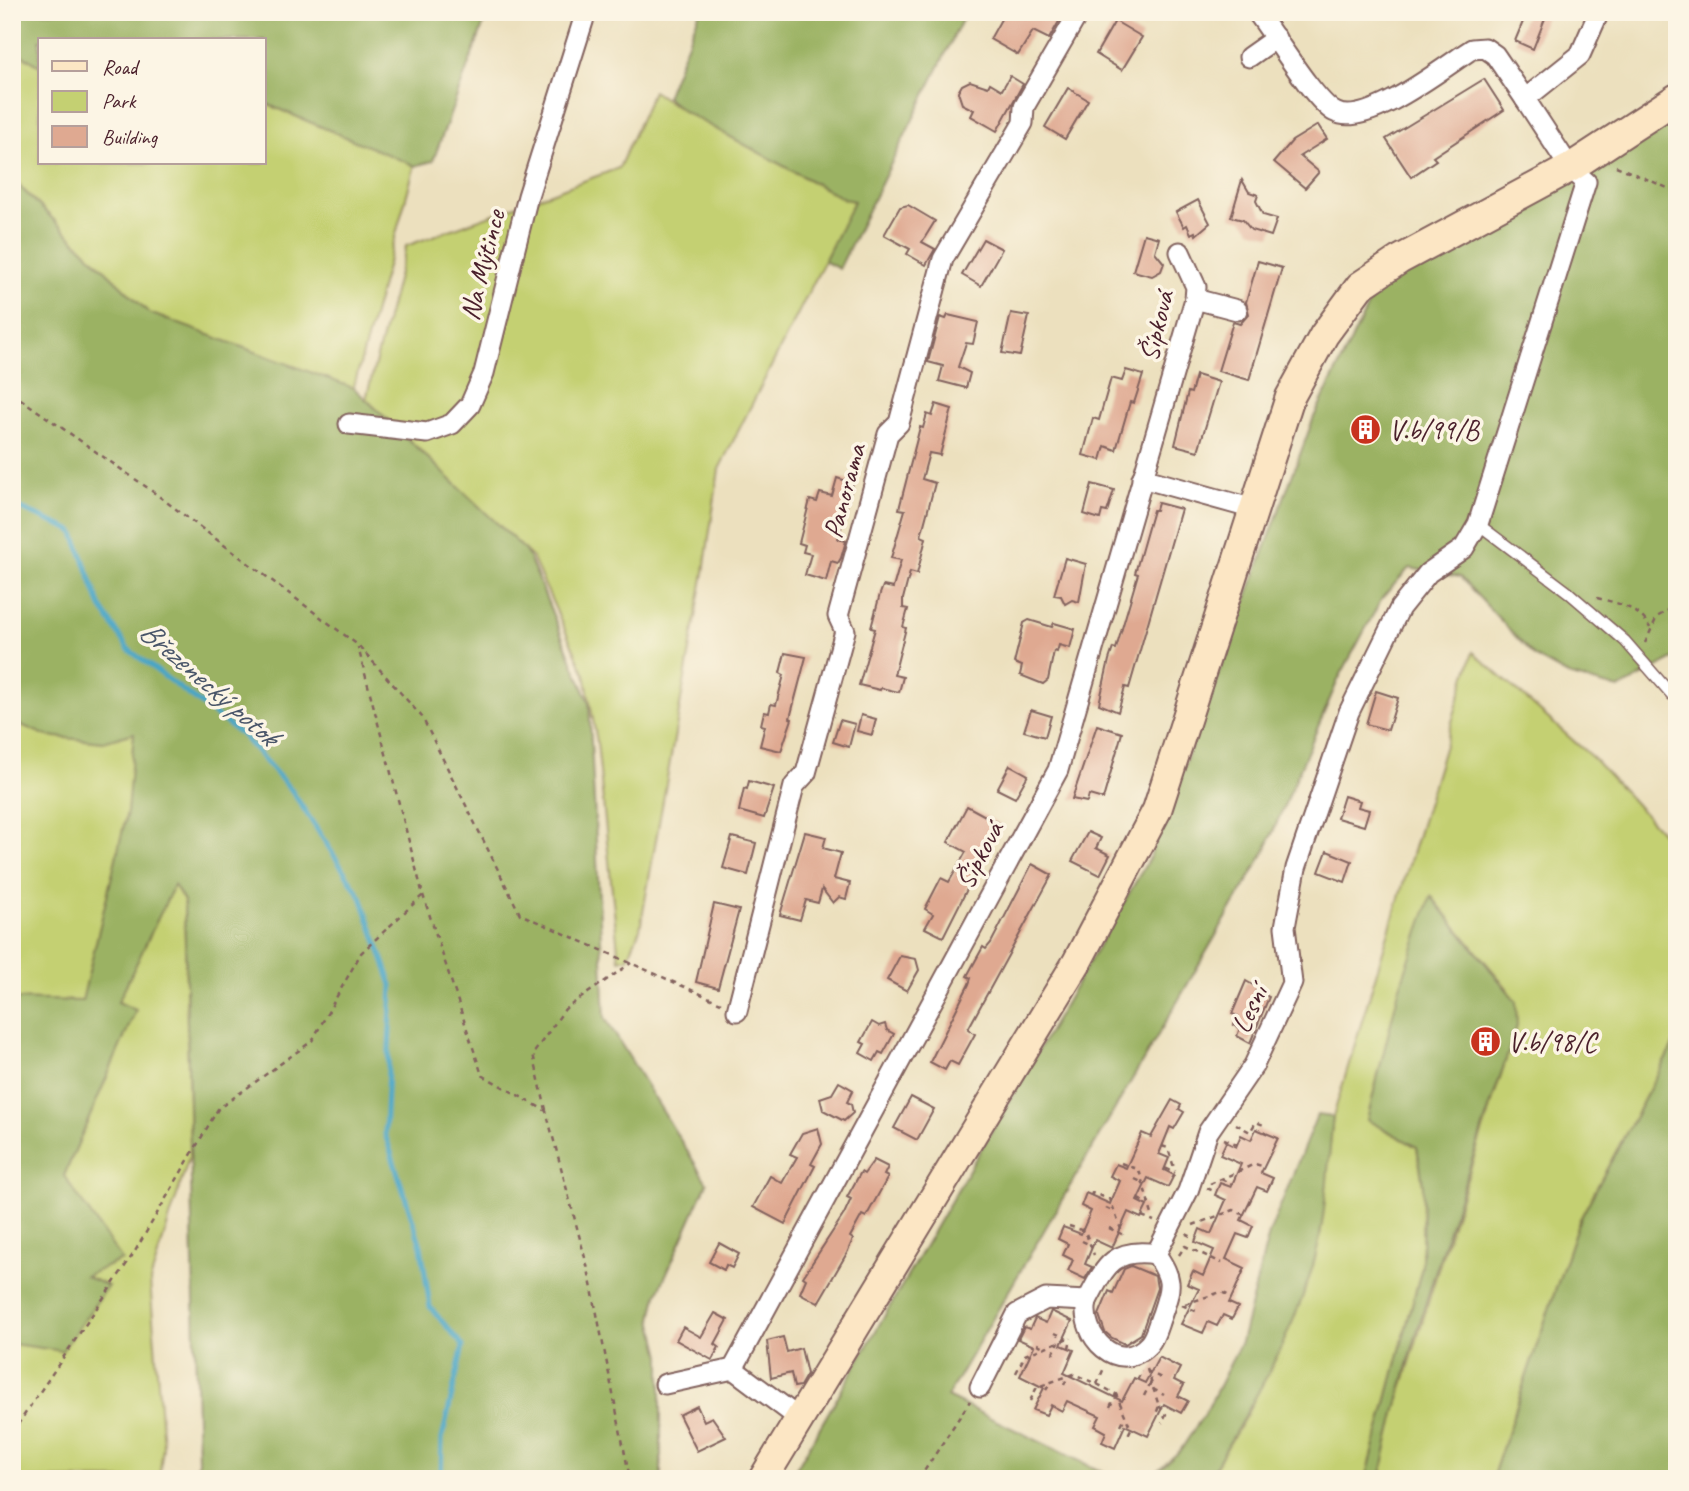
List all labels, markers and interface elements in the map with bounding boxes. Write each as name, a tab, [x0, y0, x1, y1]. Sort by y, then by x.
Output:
legend	[38, 38, 266, 164]
text: Road	[102, 54, 141, 80]
text: Park	[102, 88, 137, 114]
text: Building	[102, 124, 159, 150]
street label: Na Mýtince	[451, 204, 513, 324]
street label: Šípková	[1130, 285, 1182, 365]
building icon: V.b/99/B	[1349, 412, 1383, 446]
place label: V.b/99/B	[1389, 412, 1481, 447]
street label: Panorama	[815, 438, 874, 542]
water label: Březenecký potok	[132, 612, 291, 758]
street label: Šípková	[947, 813, 1012, 895]
street label: Lesní	[1223, 974, 1278, 1038]
building icon: V.b/98/C	[1468, 1024, 1502, 1058]
place label: V.b/98/C	[1508, 1024, 1599, 1059]

